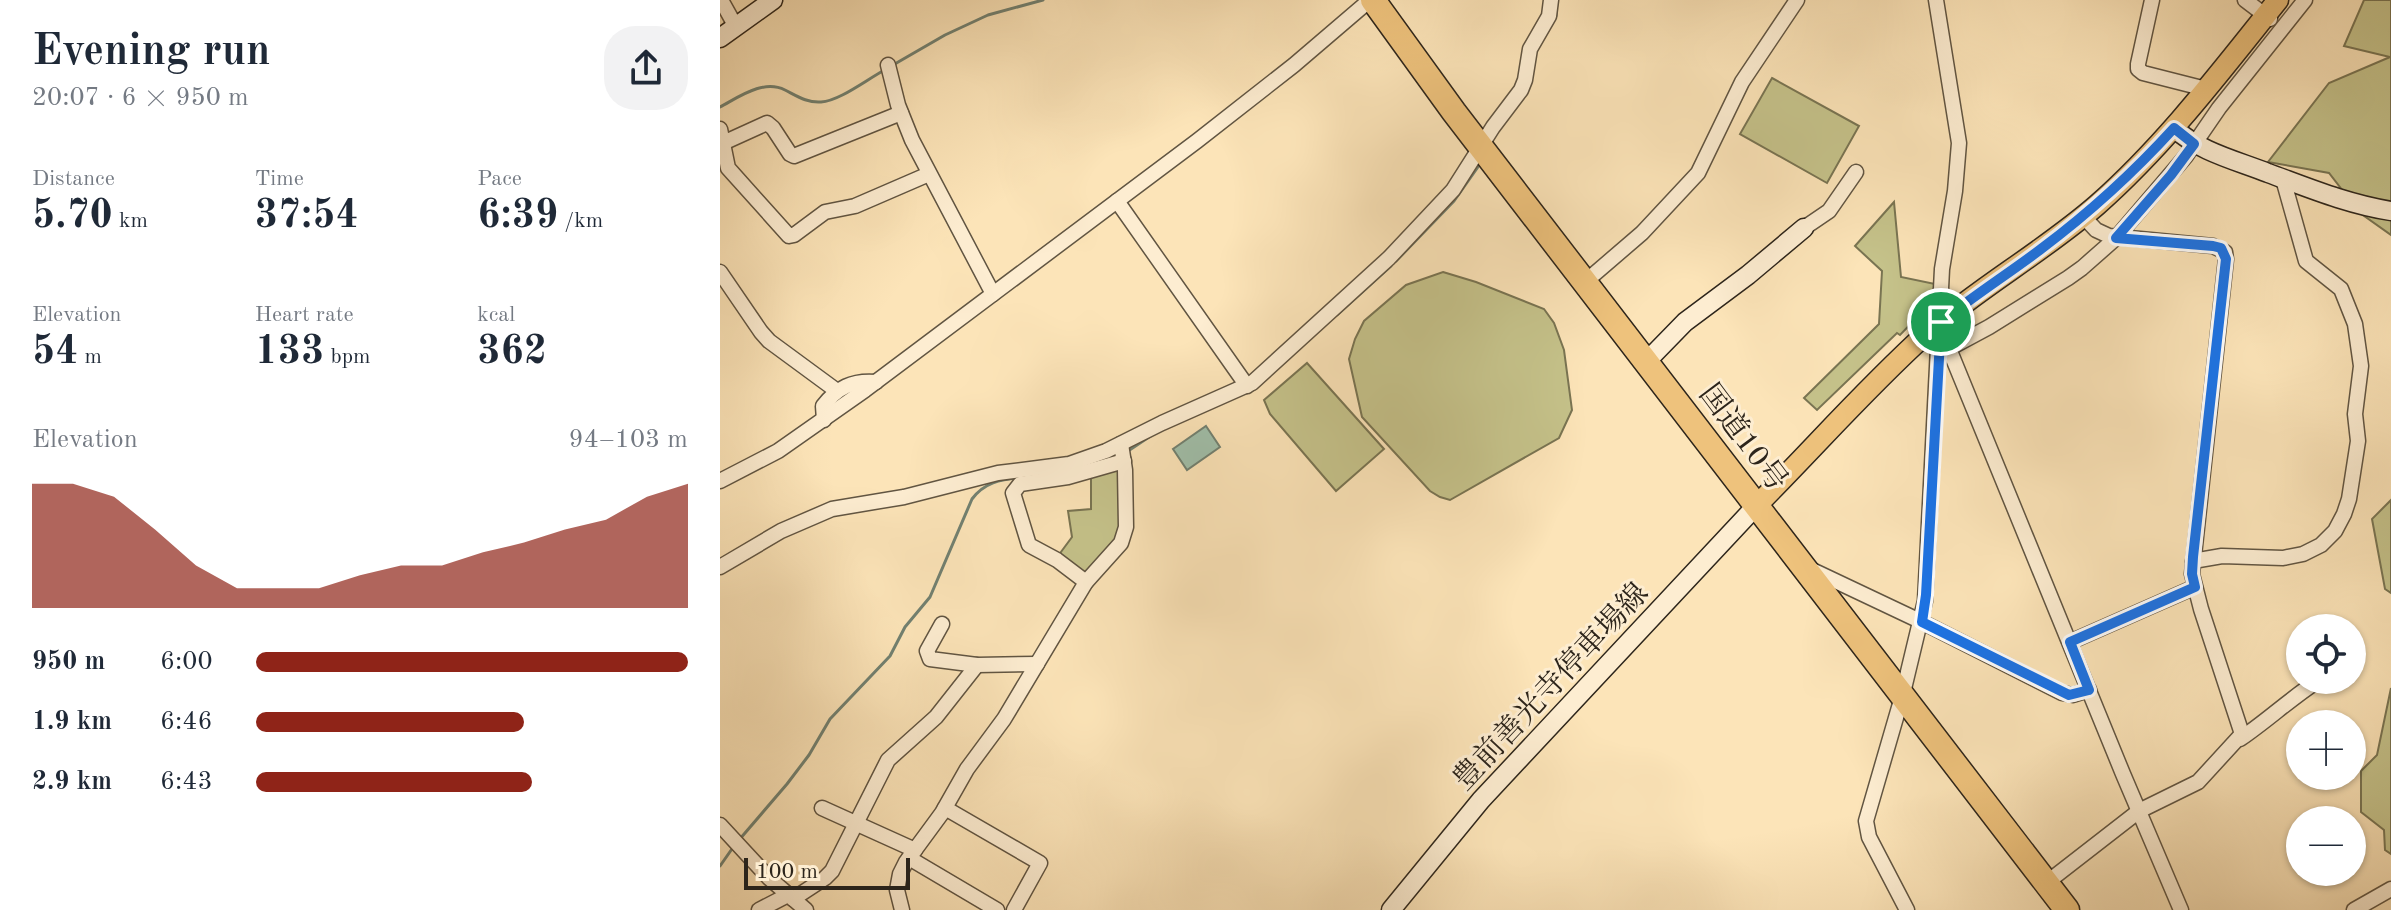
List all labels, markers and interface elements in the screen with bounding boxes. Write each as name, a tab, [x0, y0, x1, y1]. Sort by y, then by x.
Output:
button: share	[604, 26, 688, 110]
text: Evening run	[32, 30, 270, 74]
text: 20:07 · 6 × 950 m	[32, 85, 249, 111]
text: Distance	[32, 168, 115, 190]
text: Time	[255, 168, 304, 190]
text: Pace	[477, 168, 522, 190]
text: 5.70	[32, 197, 113, 237]
text: 37:54	[255, 197, 359, 237]
text: 6:39	[477, 197, 558, 237]
text: km	[113, 210, 148, 232]
text: /km	[558, 210, 603, 232]
pin	[1907, 288, 1975, 356]
icon: arrive	[1919, 300, 1963, 344]
text: Elevation	[32, 304, 122, 326]
text: Heart rate	[255, 304, 354, 326]
text: kcal	[477, 304, 515, 326]
text: 54	[32, 333, 78, 373]
text: 133	[255, 333, 324, 373]
text: 362	[477, 333, 547, 373]
text: m	[78, 346, 102, 368]
text: bpm	[324, 346, 371, 368]
street label: 国道10号	[1693, 378, 1794, 497]
text: Elevation	[32, 427, 138, 453]
text: 94–103 m	[569, 427, 688, 453]
street label: 豊前善光寺停車場線	[1446, 576, 1655, 796]
map controls	[2286, 614, 2366, 886]
button: locate	[2286, 614, 2366, 694]
text: 950 m	[32, 649, 105, 675]
text: 6:00	[160, 649, 213, 675]
text: 1.9 km	[32, 709, 112, 735]
text: 6:46	[160, 709, 213, 735]
button: +	[2286, 710, 2366, 790]
text: 2.9 km	[32, 769, 112, 795]
text: 6:43	[160, 769, 213, 795]
button: −	[2286, 806, 2366, 886]
scale bar	[744, 854, 910, 890]
text: 100 m	[756, 861, 818, 883]

